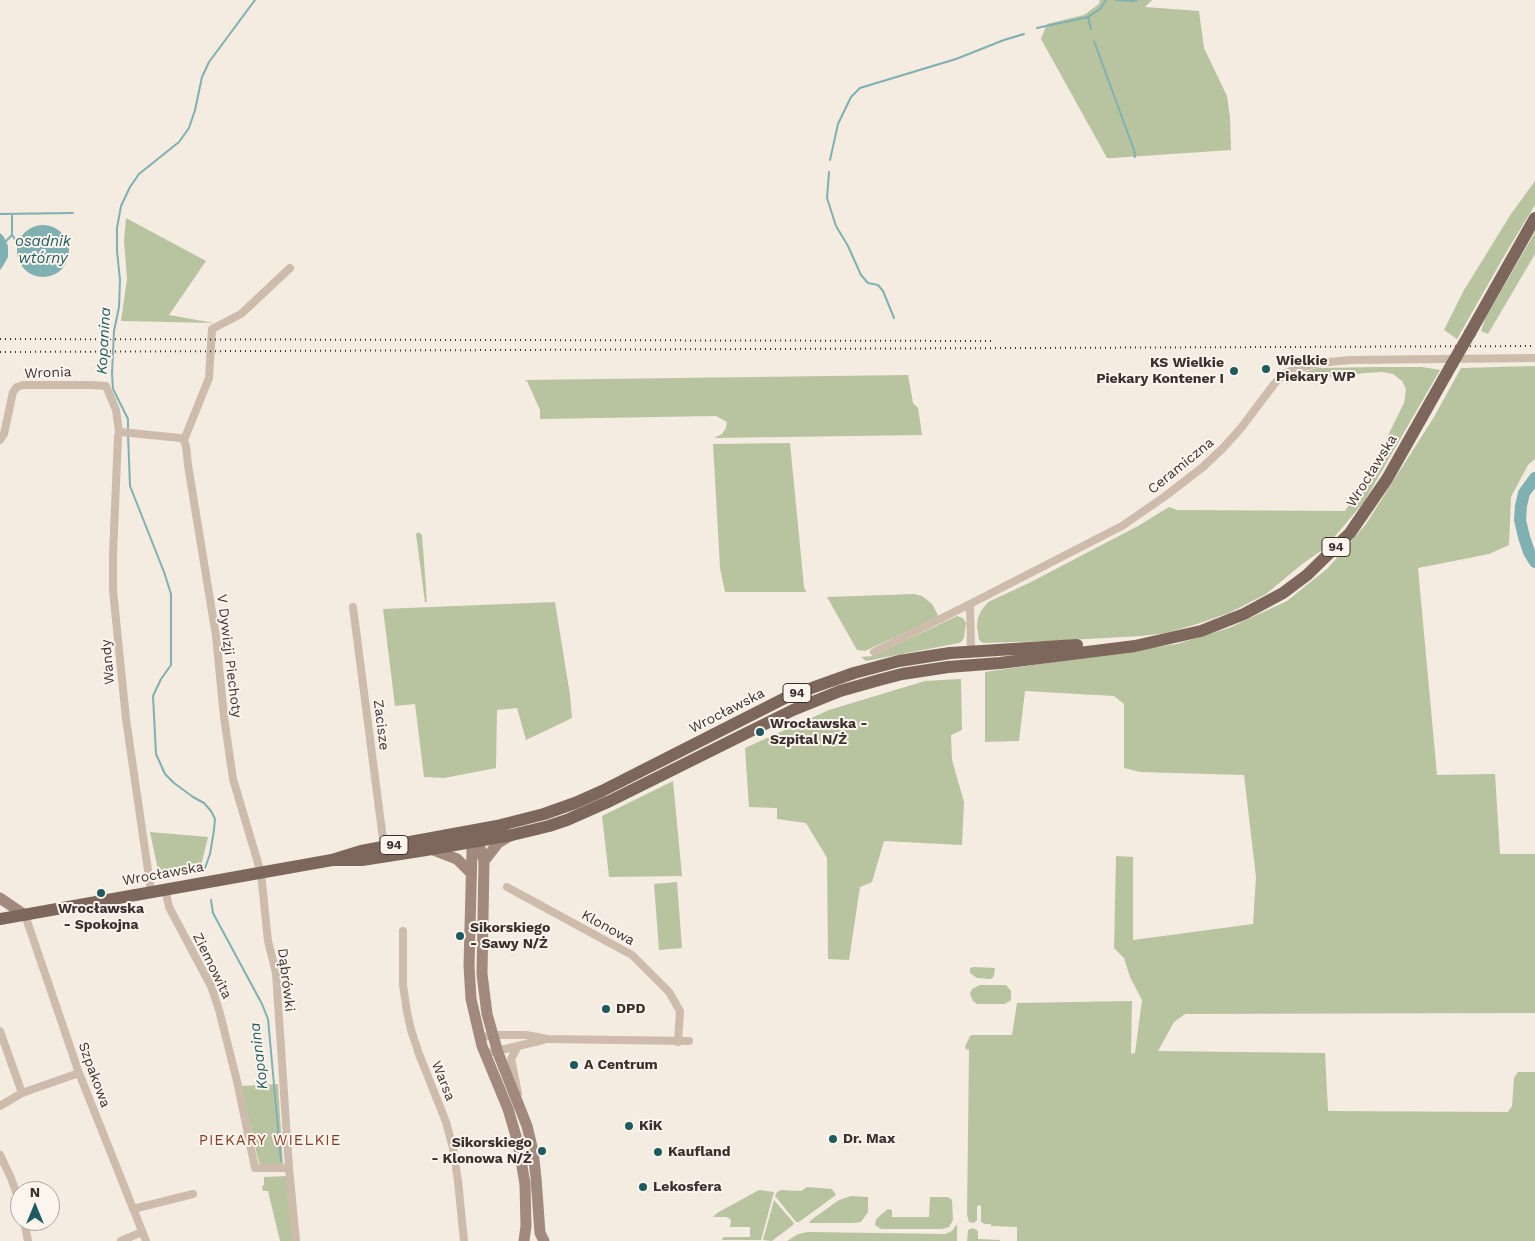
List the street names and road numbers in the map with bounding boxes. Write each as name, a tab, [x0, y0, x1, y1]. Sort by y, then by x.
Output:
street label: Wronia	[24, 364, 72, 382]
street label: Wrocławska	[1343, 432, 1401, 510]
street label: Ceramiczna	[1145, 434, 1217, 498]
road number: 94	[1322, 538, 1350, 556]
street label: V Dywizji Piechoty	[213, 593, 245, 719]
street label: Wandy	[98, 639, 118, 685]
road number: 94	[783, 684, 811, 702]
street label: Wrocławska	[686, 685, 768, 737]
street label: Zacisze	[370, 699, 392, 751]
road number: 94	[380, 836, 408, 854]
street label: Wrocławska	[121, 859, 205, 889]
street label: Klonowa	[578, 907, 638, 949]
street label: Ziemowita	[189, 930, 235, 1002]
street label: Dąbrówki	[274, 947, 298, 1013]
street label: Szpakowa	[74, 1040, 114, 1110]
street label: Warsa	[427, 1059, 459, 1103]

